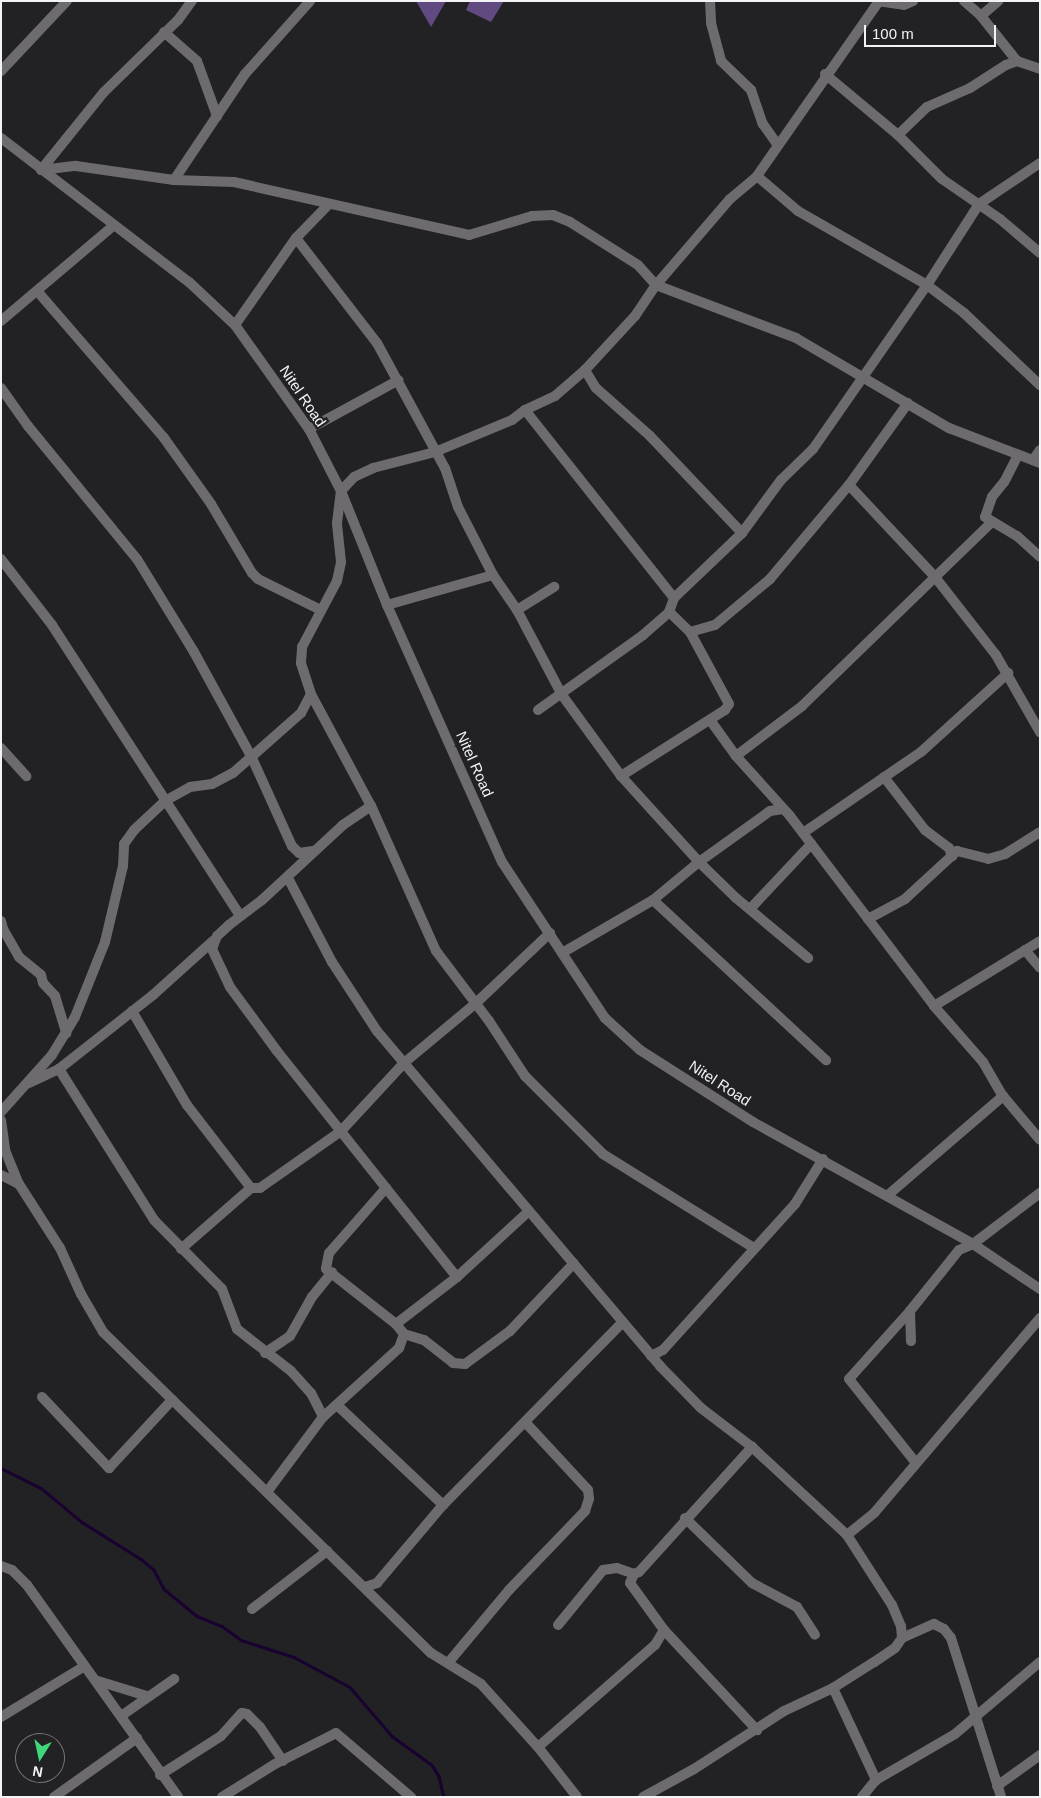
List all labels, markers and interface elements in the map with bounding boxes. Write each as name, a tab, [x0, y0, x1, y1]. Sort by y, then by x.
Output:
scale bar	[866, 15, 998, 47]
text: 100 m	[872, 25, 914, 42]
street label: Nitel Road	[276, 362, 330, 430]
street label: Nitel Road	[453, 728, 497, 800]
street label: Nitel Road	[686, 1056, 754, 1110]
north arrow	[15, 1733, 65, 1783]
text: N	[31, 1763, 44, 1781]

